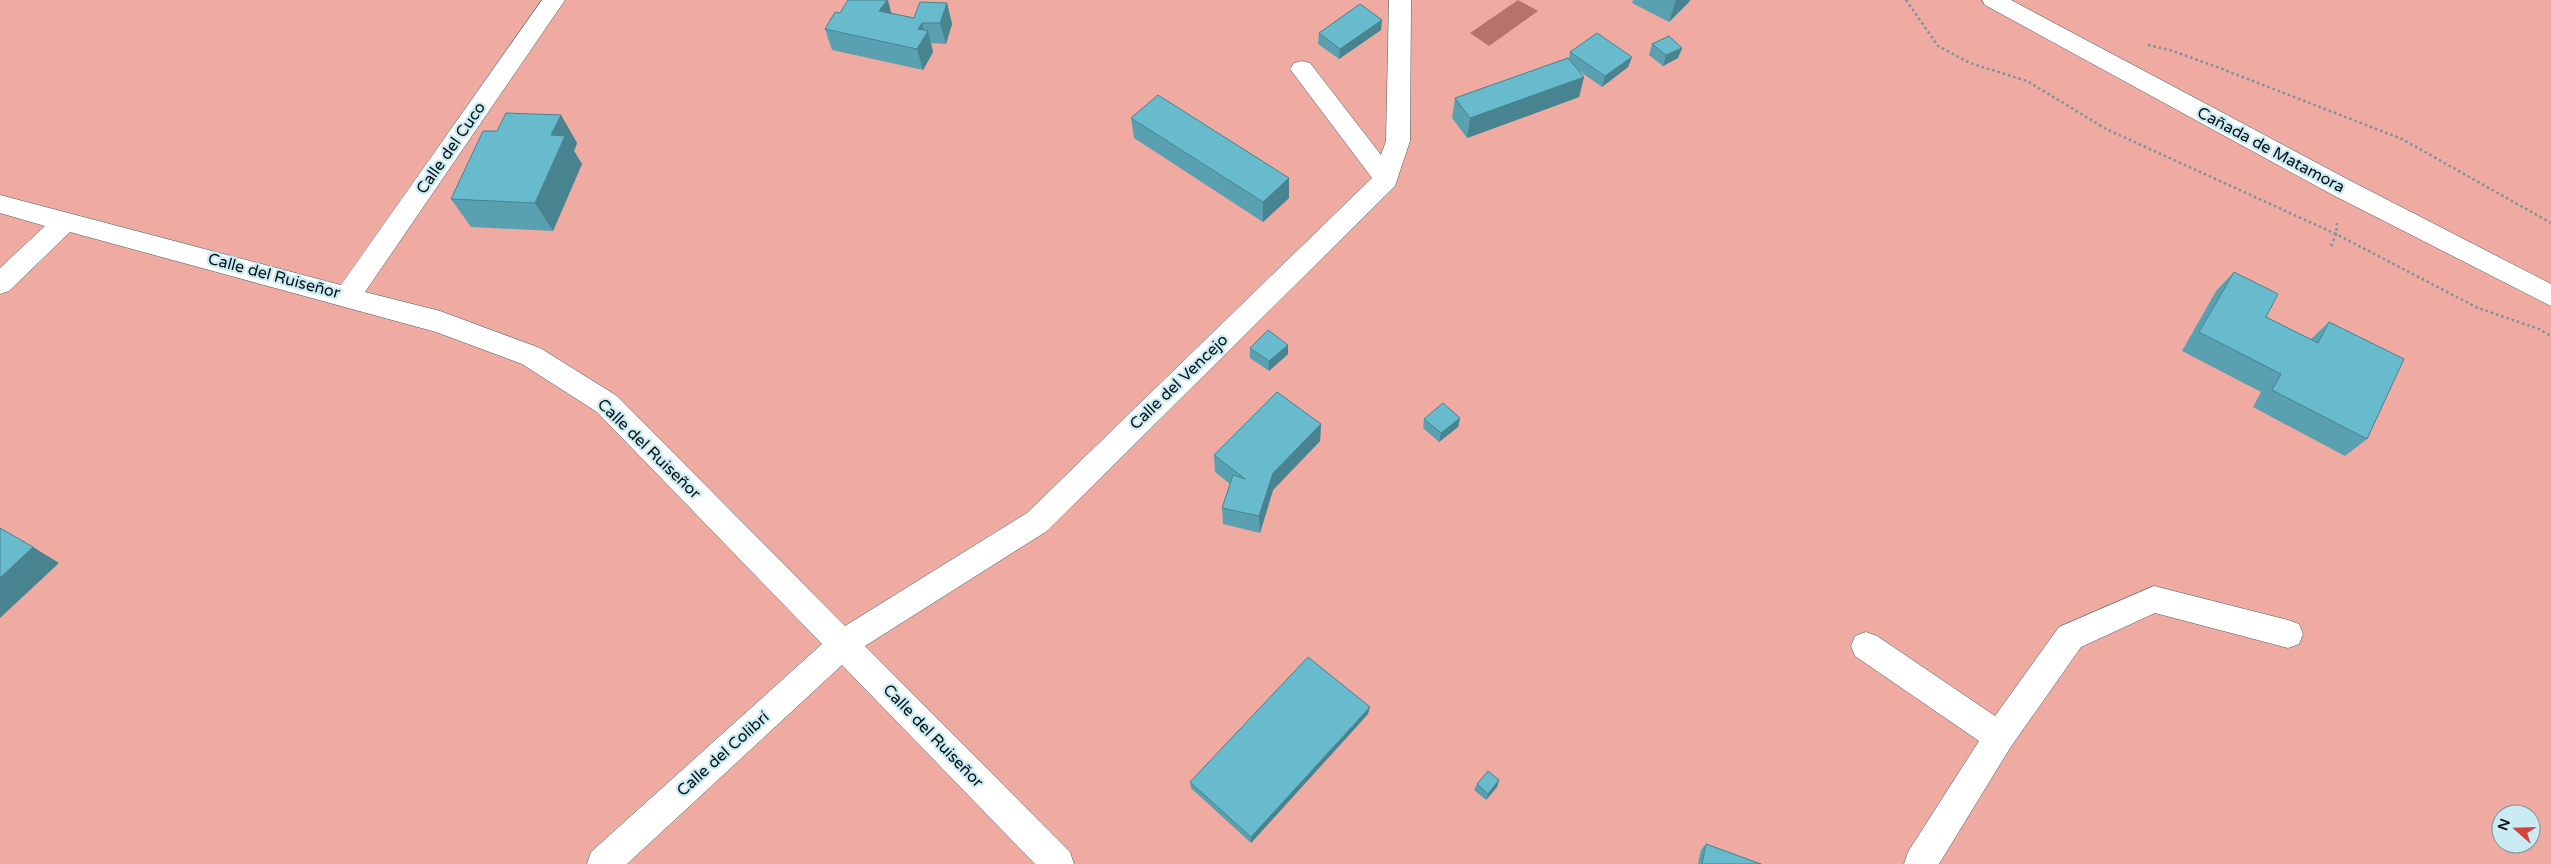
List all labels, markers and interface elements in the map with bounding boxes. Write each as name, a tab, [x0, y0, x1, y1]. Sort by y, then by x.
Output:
street label: Calle del Cuco	[412, 98, 490, 198]
street label: Cañada de Matamora	[2194, 103, 2348, 197]
street label: Calle del Ruiseñor	[206, 249, 343, 303]
street label: Calle del Vencejo	[1126, 330, 1232, 434]
street label: Calle del Ruiseñor	[593, 395, 706, 504]
street label: Calle del Ruiseñor	[879, 680, 988, 793]
street label: Calle del Colibrí	[673, 707, 773, 801]
north arrow	[2491, 804, 2541, 854]
text: N	[2494, 817, 2514, 833]

